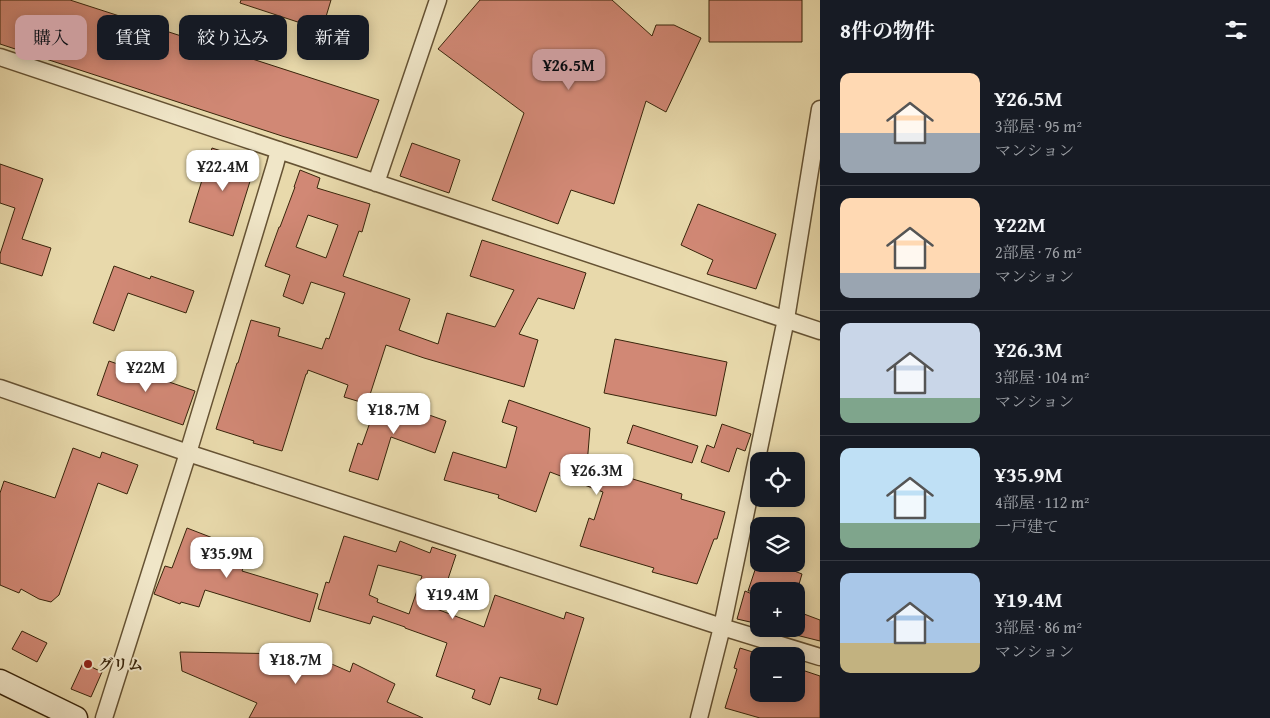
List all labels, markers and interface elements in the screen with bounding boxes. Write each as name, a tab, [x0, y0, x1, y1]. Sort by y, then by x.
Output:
chip: 購入	[15, 15, 87, 60]
chip: 賃貸	[97, 15, 169, 60]
chip: 絞り込み	[179, 15, 287, 60]
chip: 新着	[297, 15, 369, 60]
text: 8件の物件	[840, 15, 935, 46]
icon: filters	[1222, 16, 1250, 44]
pin: ¥26.5M	[528, 48, 610, 91]
text: ¥26.5M	[543, 53, 595, 77]
text: ¥26.5M	[995, 83, 1063, 114]
icon: home	[880, 93, 940, 153]
text: 3部屋 · 95 m²	[995, 114, 1082, 138]
text: マンション	[995, 138, 1074, 162]
pin: ¥22.4M	[182, 150, 264, 192]
text: ¥22.4M	[197, 154, 249, 178]
text: ¥22M	[995, 209, 1046, 240]
icon: home	[880, 218, 940, 278]
text: 2部屋 · 76 m²	[995, 240, 1082, 264]
text: マンション	[995, 264, 1074, 288]
text: ¥26.3M	[995, 334, 1063, 365]
icon: home	[880, 343, 940, 403]
pin: ¥22M	[116, 350, 176, 393]
text: ¥22M	[127, 355, 165, 379]
text: 3部屋 · 104 m²	[995, 365, 1090, 389]
text: マンション	[995, 389, 1074, 413]
pin: ¥18.7M	[353, 392, 435, 435]
text: ¥18.7M	[368, 397, 420, 421]
map controls	[750, 452, 805, 702]
button: locate	[750, 452, 805, 507]
pin: ¥26.3M	[556, 454, 638, 496]
text: ¥26.3M	[571, 458, 623, 482]
text: ¥35.9M	[995, 459, 1063, 490]
icon: home	[880, 468, 940, 528]
text: 4部屋 · 112 m²	[995, 490, 1090, 514]
text: 一戸建て	[995, 514, 1059, 538]
button: layers	[750, 517, 805, 572]
pin: ¥35.9M	[186, 536, 268, 579]
text: ¥35.9M	[201, 541, 253, 565]
pin: ¥19.4M	[412, 578, 494, 620]
text: ¥19.4M	[427, 582, 479, 606]
button: +	[750, 582, 805, 637]
text: ¥19.4M	[995, 584, 1063, 615]
icon: home	[880, 593, 940, 653]
text: 3部屋 · 86 m²	[995, 615, 1082, 639]
text: マンション	[995, 639, 1074, 663]
pin: ¥18.7M	[255, 642, 337, 685]
text: ¥18.7M	[270, 647, 322, 671]
button: −	[750, 647, 805, 702]
place label: グリム	[98, 654, 143, 675]
marker: グリム	[82, 658, 94, 670]

